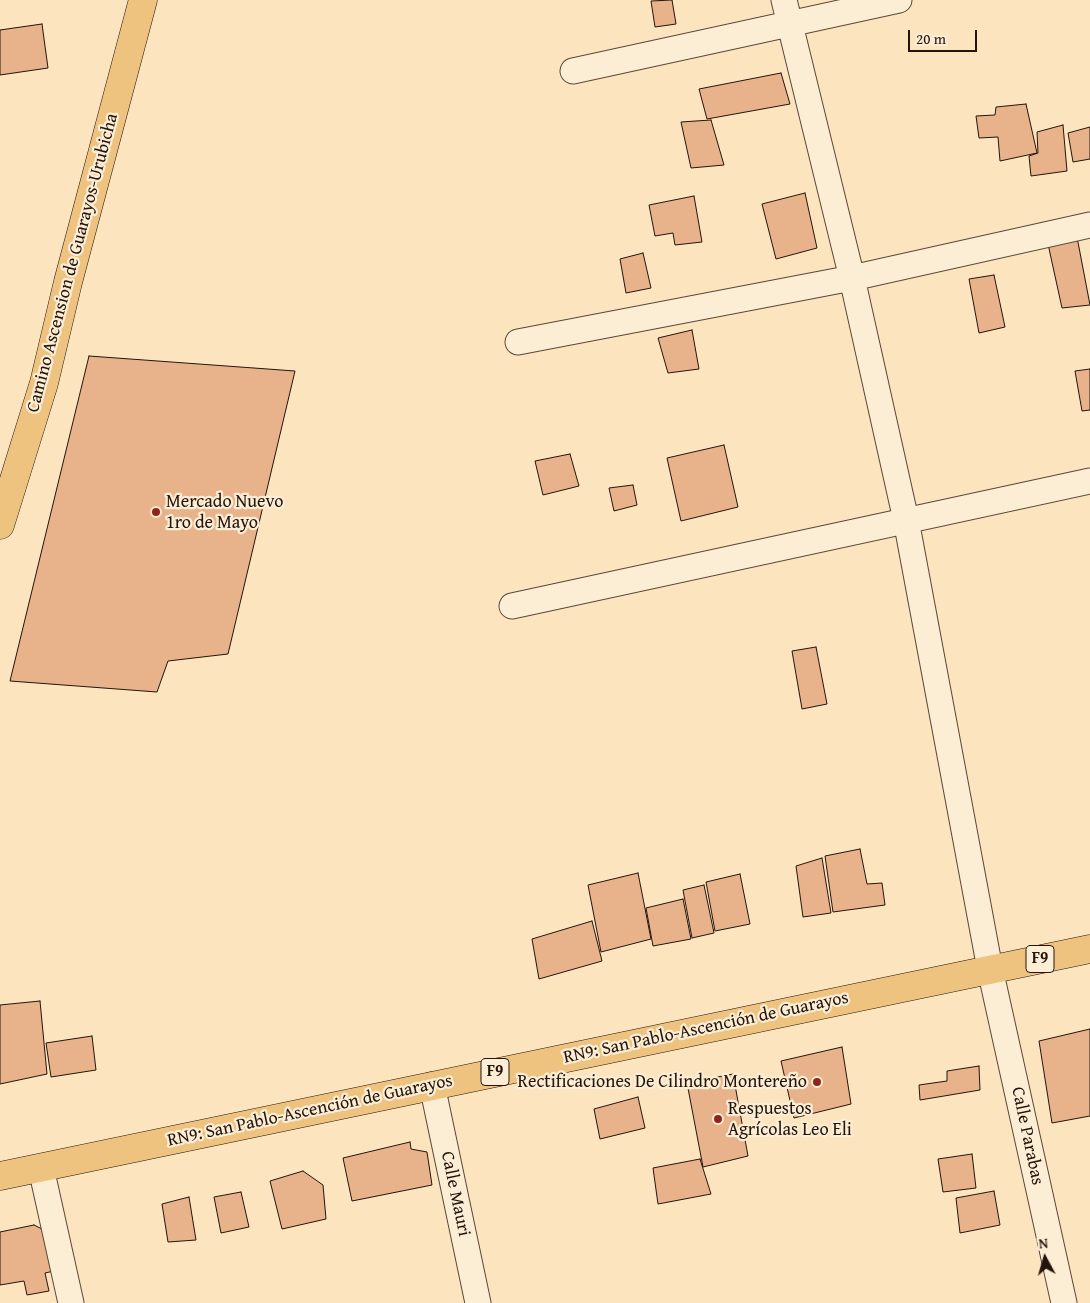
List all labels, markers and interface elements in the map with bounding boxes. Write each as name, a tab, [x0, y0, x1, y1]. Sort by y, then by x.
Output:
scale bar	[910, 20, 979, 52]
text: 20 m	[916, 28, 946, 49]
street label: Camino Ascension de Guarayos-Urubicha	[23, 111, 123, 415]
place label: Mercado Nuevo 1ro de Mayo	[166, 491, 283, 534]
marker: Mercado Nuevo 1ro de Mayo	[150, 506, 162, 518]
road number: F9	[1026, 946, 1054, 972]
street label: RN9: San Pablo-Ascención de Guarayos	[562, 987, 850, 1069]
road number: F9	[481, 1058, 509, 1086]
street label: RN9: San Pablo-Ascención de Guarayos	[166, 1070, 454, 1152]
place label: Rectificaciones De Cilindro Montereño	[518, 1071, 807, 1093]
marker: Rectificaciones De Cilindro Montereño	[811, 1076, 823, 1088]
street label: Calle Parabas	[1006, 1085, 1048, 1187]
place label: Respuestos Agrícolas Leo Eli	[728, 1098, 852, 1140]
marker: Respuestos Agrícolas Leo Eli	[712, 1113, 724, 1125]
street label: Calle Mauri	[435, 1150, 475, 1238]
north arrow	[1020, 1233, 1070, 1283]
text: N	[1038, 1233, 1049, 1254]

